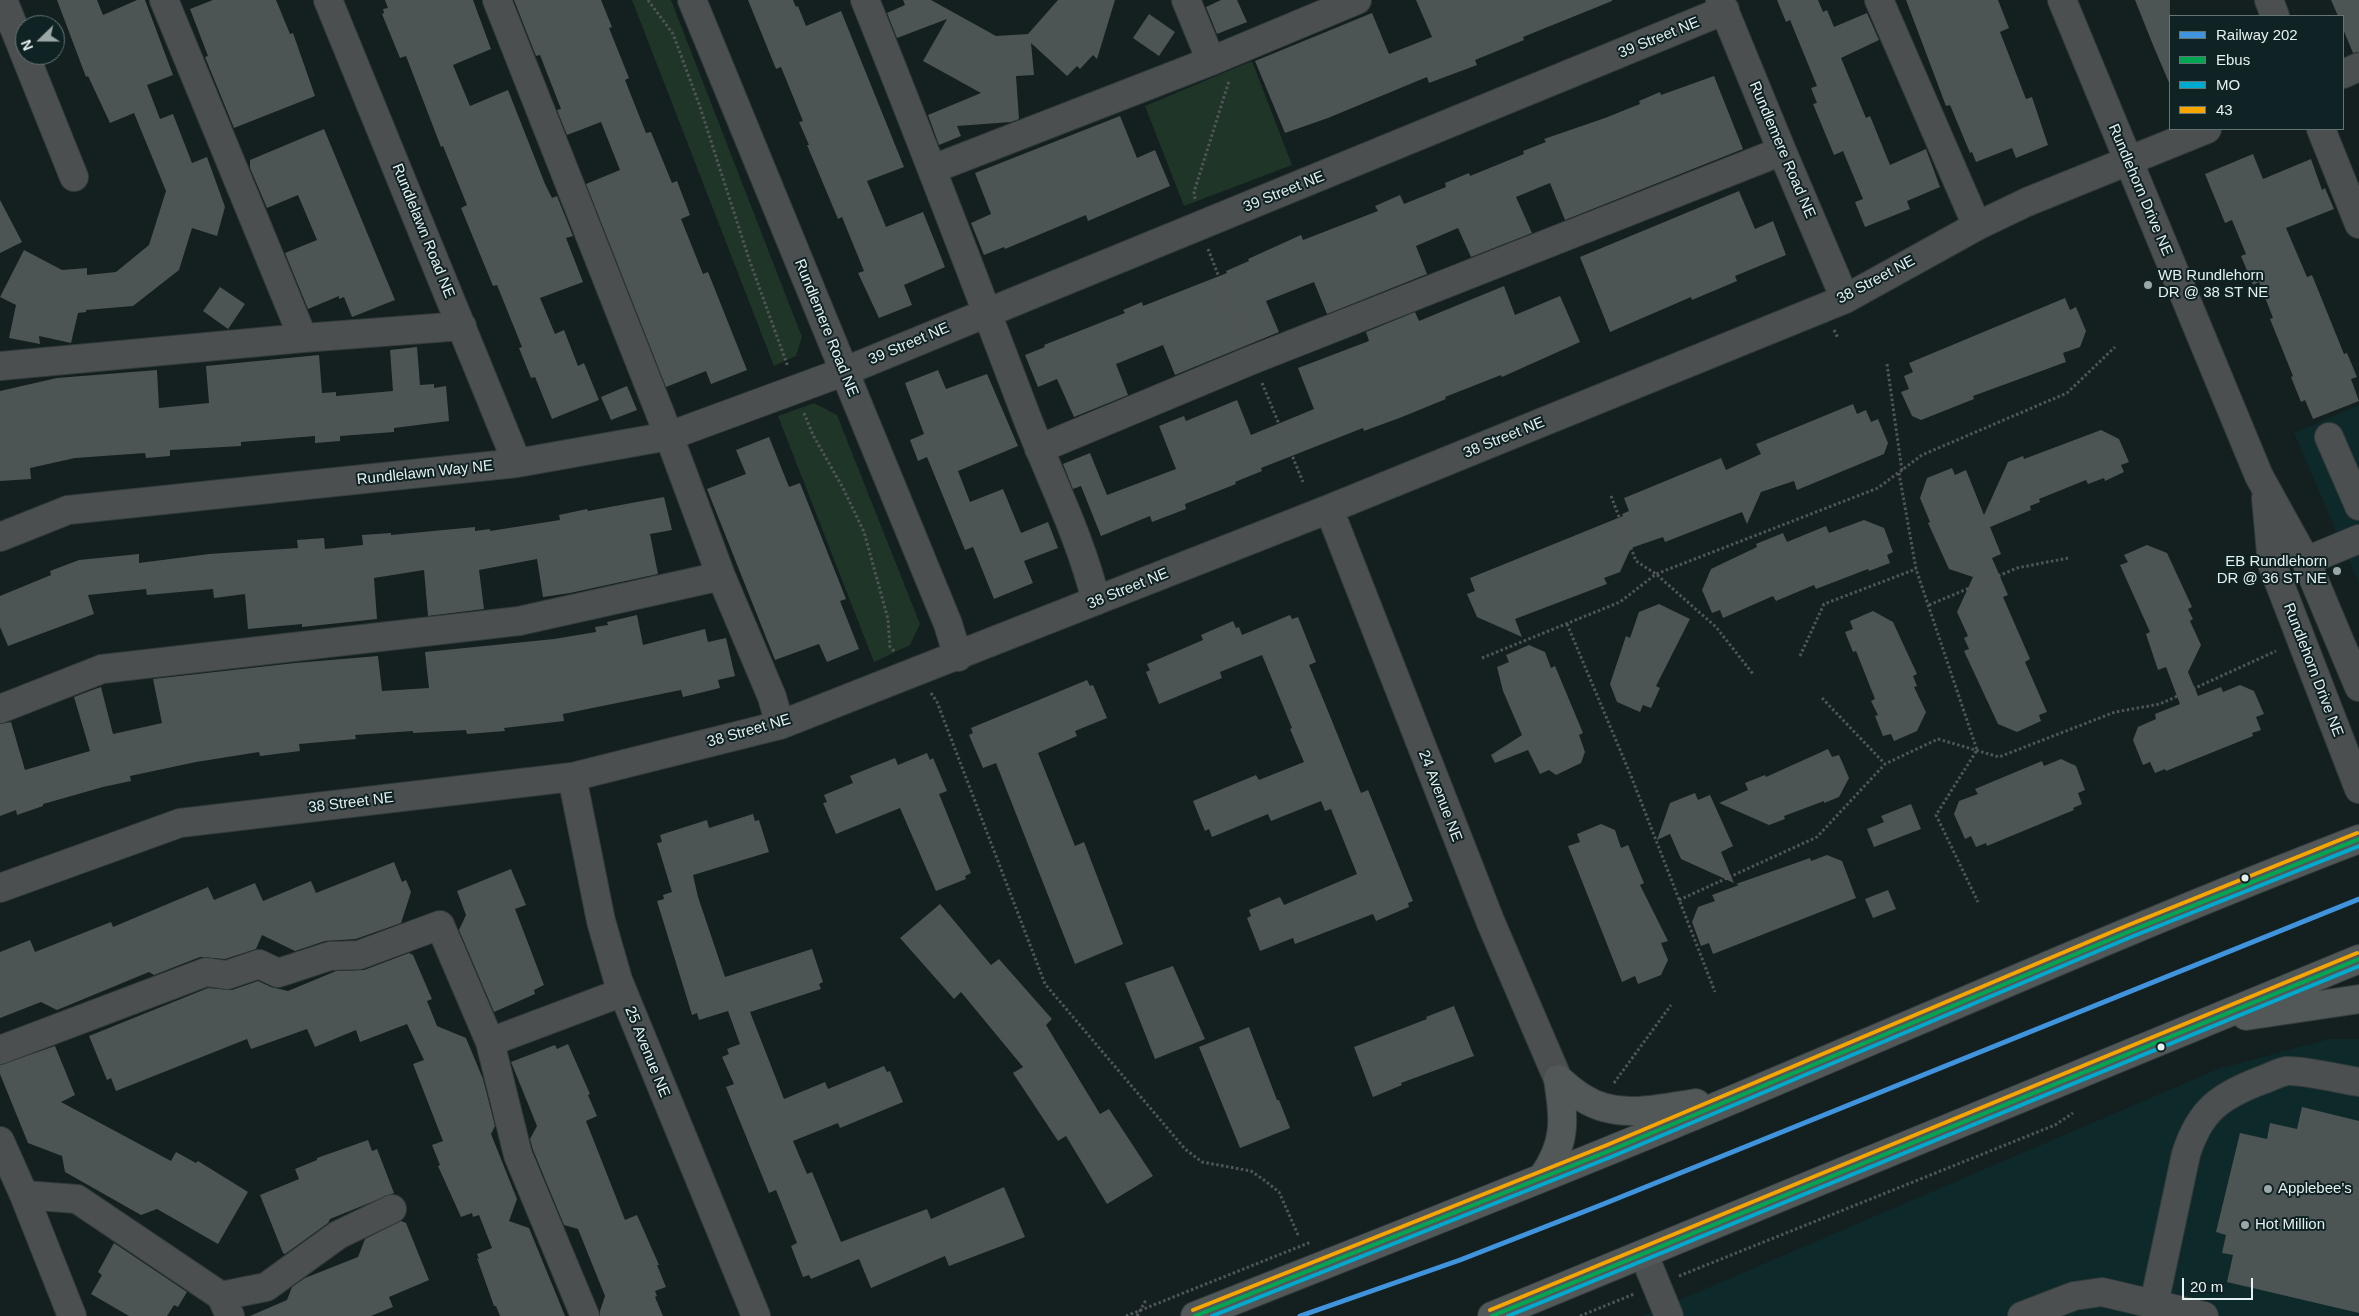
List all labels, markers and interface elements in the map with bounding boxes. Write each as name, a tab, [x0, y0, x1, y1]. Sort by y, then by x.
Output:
street label: 39 Street NE	[1616, 14, 1702, 62]
north arrow	[15, 15, 65, 65]
legend	[2169, 15, 2344, 130]
text: Railway 202	[2216, 26, 2298, 43]
text: N	[18, 38, 36, 53]
text: Ebus	[2216, 51, 2250, 68]
text: MO	[2216, 76, 2240, 93]
street label: Rundlemere Road NE	[1745, 79, 1819, 221]
text: 43	[2216, 101, 2233, 118]
street label: Rundlehorn Drive NE	[2104, 121, 2176, 259]
street label: Rundlelawn Road NE	[388, 161, 458, 301]
street label: 39 Street NE	[1241, 168, 1327, 216]
street label: 38 Street NE	[1834, 252, 1918, 308]
street label: Rundlemere Road NE	[790, 257, 862, 399]
place label: WB Rundlehorn DR @ 38 ST NE	[2158, 267, 2268, 302]
marker: WB Rundlehorn DR @ 38 ST NE	[2142, 279, 2154, 291]
street label: 39 Street NE	[866, 319, 952, 369]
street label: 38 Street NE	[1461, 414, 1547, 462]
street label: Rundlelawn Way NE	[356, 457, 494, 489]
place label: EB Rundlehorn DR @ 36 ST NE	[2217, 553, 2327, 588]
street label: 38 Street NE	[1085, 565, 1171, 613]
marker: EB Rundlehorn DR @ 36 ST NE	[2331, 565, 2343, 577]
street label: Rundlehorn Drive NE	[2279, 601, 2347, 739]
street label: 38 Street NE	[705, 711, 793, 751]
street label: 24 Avenue NE	[1414, 748, 1466, 844]
street label: 38 Street NE	[307, 789, 395, 817]
unlabelled marker	[2240, 873, 2250, 883]
street label: 25 Avenue NE	[621, 1004, 673, 1100]
unlabelled marker	[2156, 1042, 2166, 1052]
place label: Applebee's	[2278, 1180, 2352, 1198]
marker: Applebee's	[2262, 1183, 2274, 1195]
place label: Hot Million	[2255, 1216, 2325, 1234]
marker: Hot Million	[2239, 1219, 2251, 1231]
scale bar	[2184, 1268, 2255, 1300]
text: 20 m	[2190, 1278, 2223, 1295]

